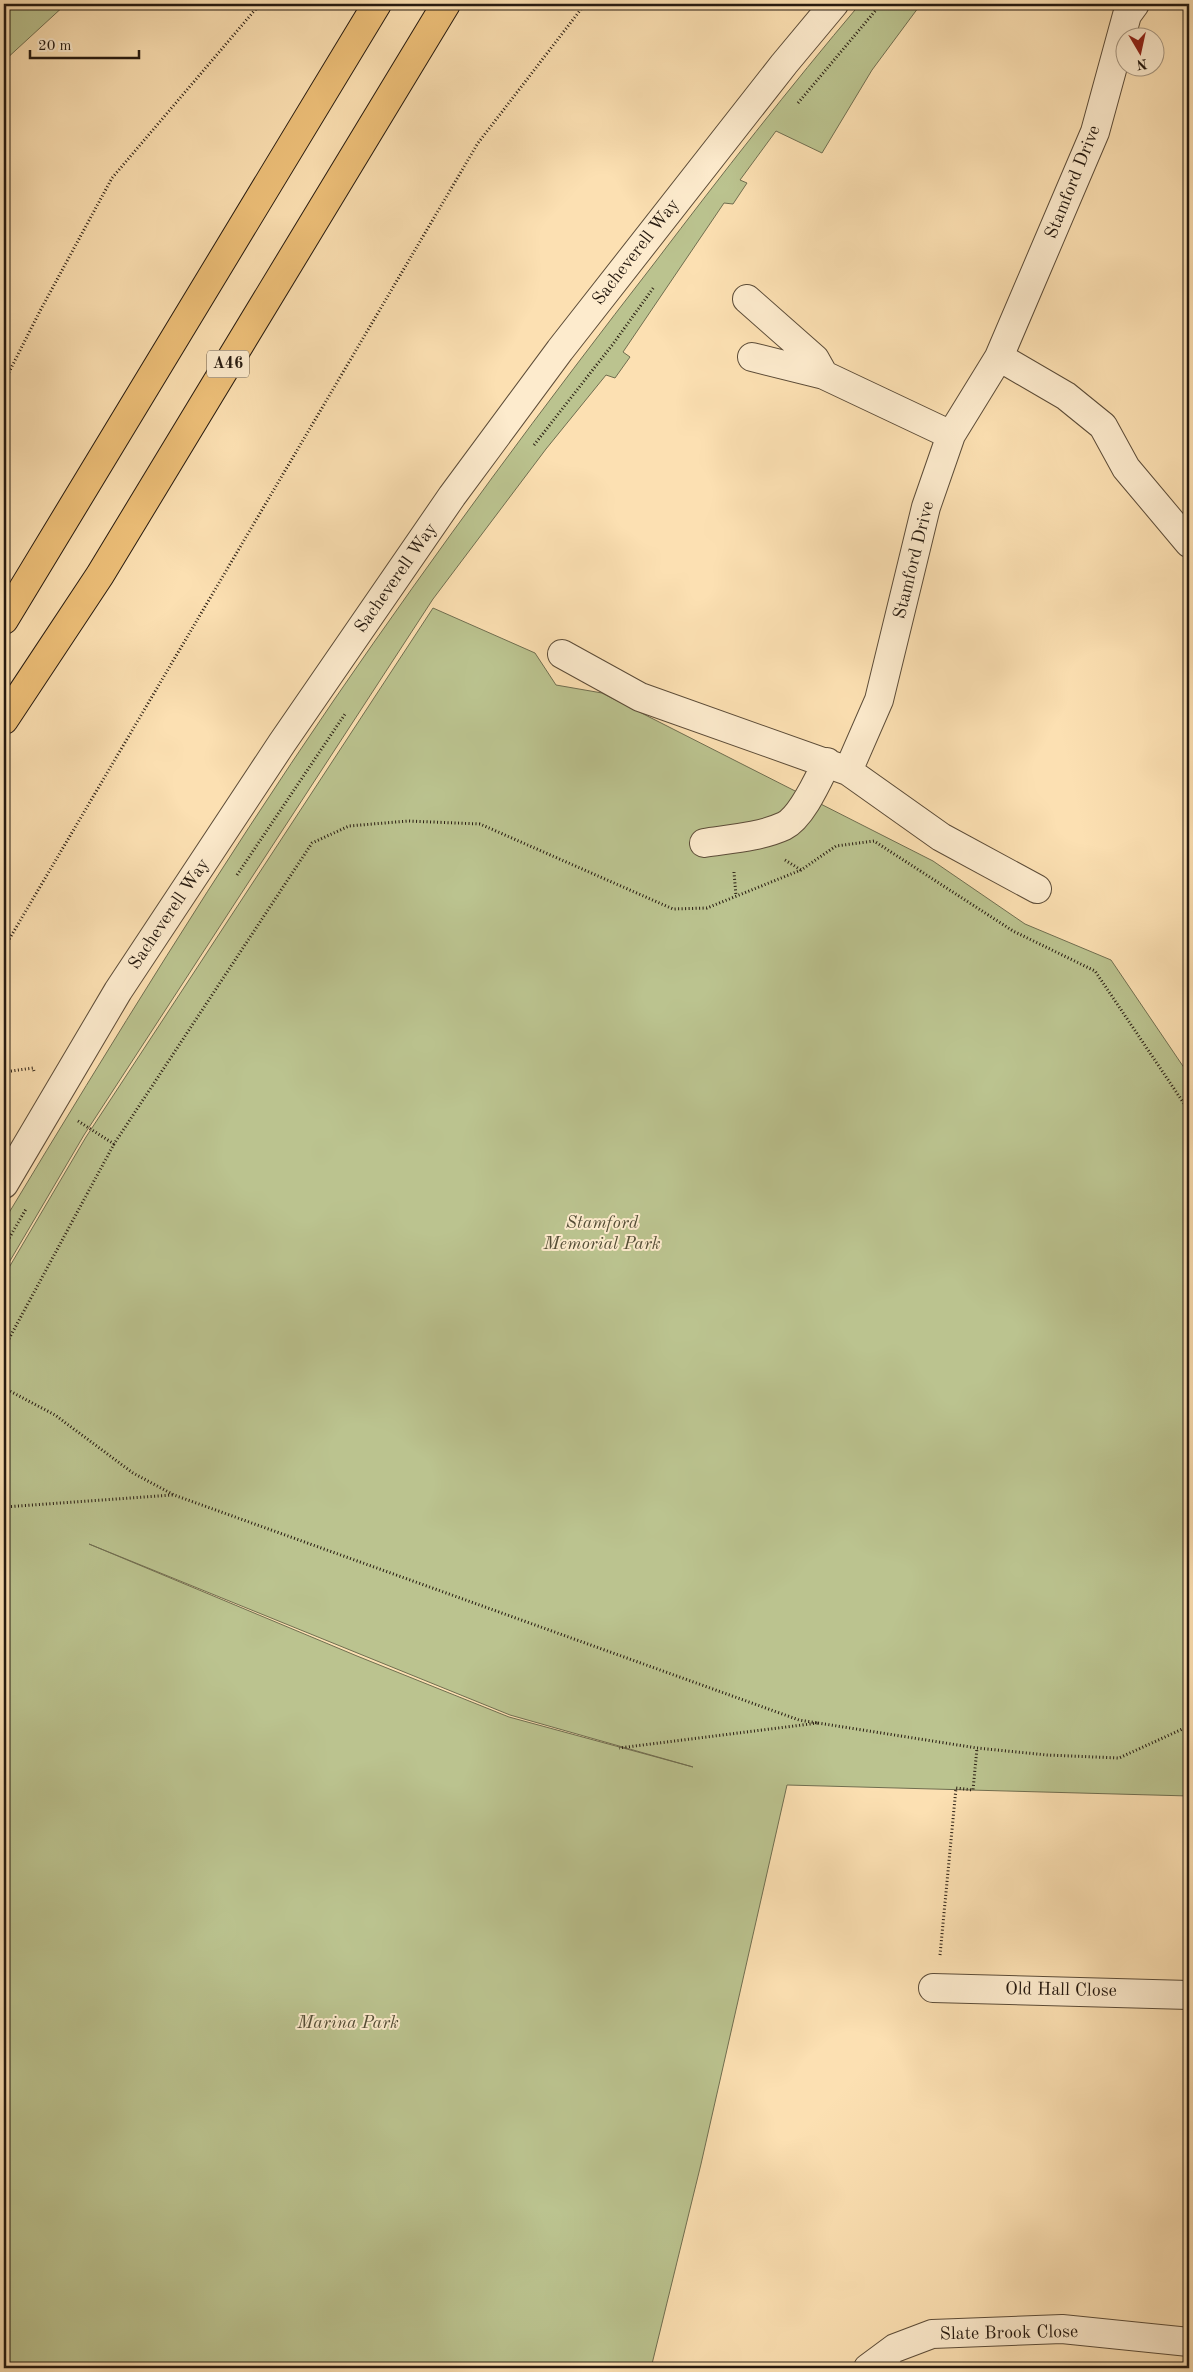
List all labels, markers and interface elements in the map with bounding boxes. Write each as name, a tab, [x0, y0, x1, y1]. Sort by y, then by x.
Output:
scale bar	[30, 28, 139, 60]
north arrow	[1116, 28, 1166, 78]
text: 20 m	[38, 39, 72, 54]
text: N	[1135, 56, 1148, 72]
street label: Stamford Drive	[1042, 123, 1104, 241]
street label: Sacheverell Way	[589, 195, 683, 308]
road number: A46	[207, 350, 249, 378]
street label: Stamford Drive	[891, 499, 937, 621]
street label: Sacheverell Way	[352, 520, 441, 636]
street label: Sacheverell Way	[125, 855, 213, 973]
park label: Stamford Memorial Park	[542, 1214, 661, 1253]
street label: Old Hall Close	[1005, 1980, 1117, 2000]
park label: Marina Park	[296, 2014, 399, 2032]
street label: Slate Brook Close	[940, 2323, 1078, 2343]

